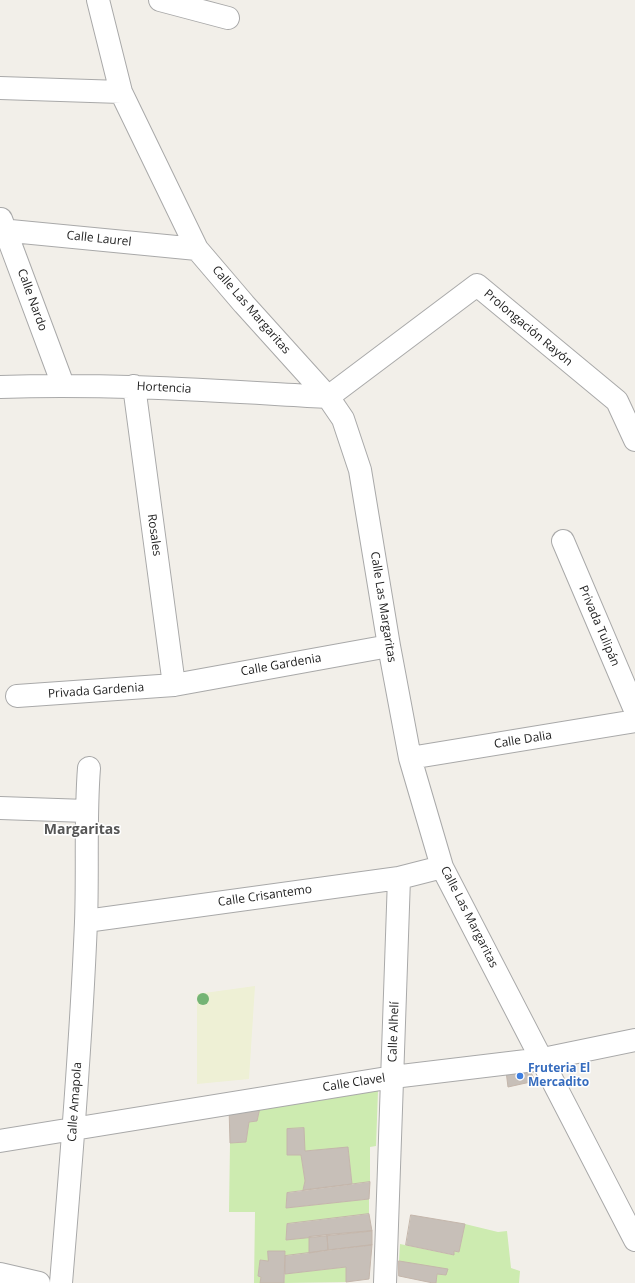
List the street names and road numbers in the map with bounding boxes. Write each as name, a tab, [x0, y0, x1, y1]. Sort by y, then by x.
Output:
street label: Calle Laurel	[66, 228, 132, 250]
street label: Calle Las Margaritas	[209, 263, 293, 357]
street label: Calle Nardo	[14, 267, 50, 333]
street label: Prolongación Rayón	[481, 287, 575, 369]
street label: Hortencia	[136, 379, 192, 397]
street label: Rosales	[144, 513, 164, 557]
street label: Calle Las Margaritas	[367, 551, 399, 663]
street label: Privada Tulipán	[576, 583, 622, 669]
street label: Calle Gardenia	[240, 651, 322, 679]
street label: Privada Gardenia	[47, 680, 145, 702]
street label: Calle Dalia	[493, 728, 553, 752]
street label: Calle Las Margaritas	[437, 864, 501, 970]
street label: Calle Crisantemo	[217, 882, 313, 910]
street label: Calle Alhelí	[386, 1001, 402, 1063]
street label: Calle Amapola	[65, 1062, 85, 1142]
street label: Calle Clavel	[322, 1071, 386, 1095]

